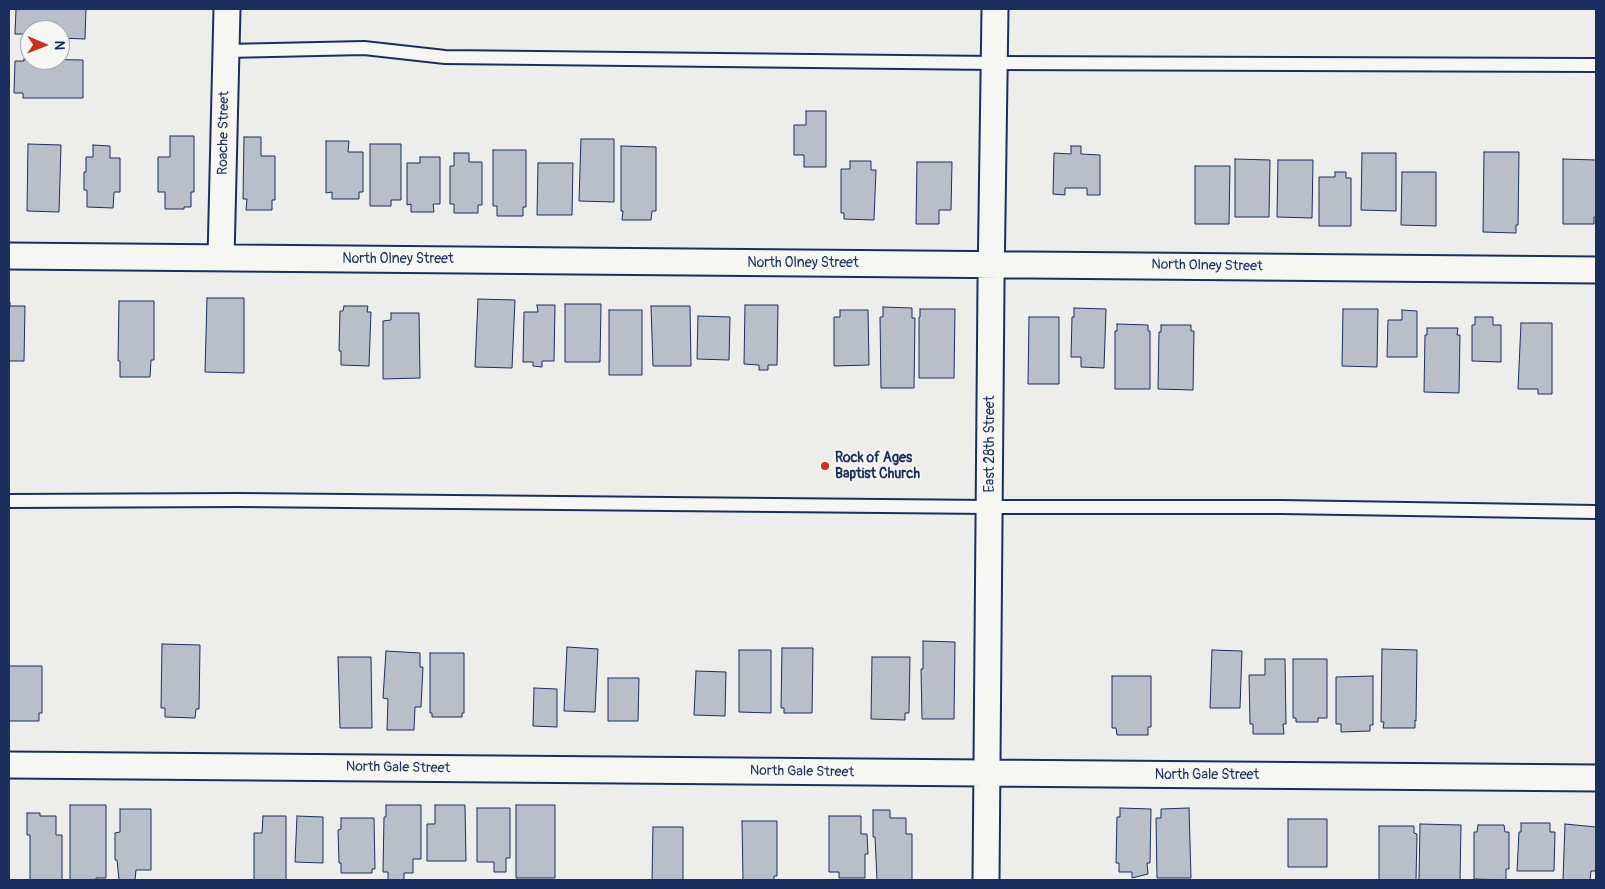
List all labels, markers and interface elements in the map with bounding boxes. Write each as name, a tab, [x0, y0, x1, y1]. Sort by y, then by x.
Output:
north arrow	[20, 20, 70, 70]
text: N	[51, 40, 68, 50]
street label: Roache Street	[215, 91, 233, 175]
street label: North Olney Street	[342, 251, 454, 267]
street label: North Olney Street	[747, 255, 859, 271]
street label: North Olney Street	[1151, 257, 1263, 275]
street label: East 28th Street	[982, 396, 998, 492]
place label: Rock of Ages Baptist Church	[835, 450, 920, 482]
marker: Rock of Ages Baptist Church	[819, 460, 831, 472]
street label: North Gale Street	[346, 759, 450, 777]
street label: North Gale Street	[750, 763, 854, 781]
street label: North Gale Street	[1155, 767, 1259, 783]

